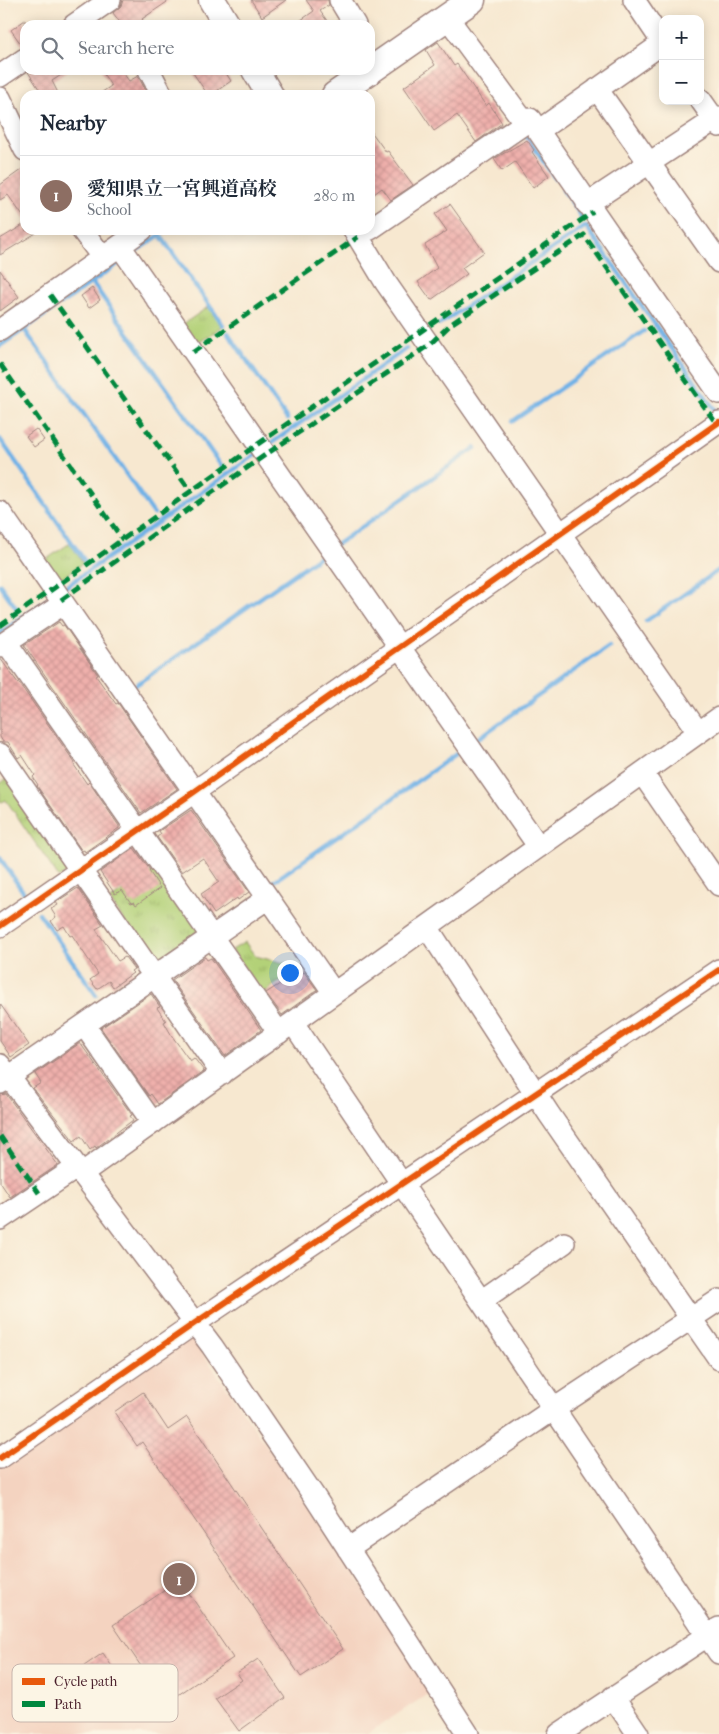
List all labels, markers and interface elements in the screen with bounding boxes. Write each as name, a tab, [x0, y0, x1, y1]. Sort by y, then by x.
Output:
map controls	[659, 15, 704, 105]
button: +	[659, 15, 704, 60]
search box	[20, 20, 375, 75]
icon: search	[38, 34, 66, 62]
text: Search here	[78, 37, 174, 59]
button: −	[659, 60, 704, 105]
text: Nearby	[40, 111, 106, 135]
text: 愛知県立一宮興道高校	[87, 178, 277, 200]
text: 1	[53, 186, 59, 205]
text: 280 m	[313, 186, 355, 205]
text: School	[87, 200, 132, 219]
your location	[277, 960, 303, 986]
pin: 1	[163, 1560, 195, 1598]
legend	[12, 1664, 178, 1722]
text: Cycle path	[54, 1673, 118, 1690]
text: Path	[54, 1696, 82, 1713]

